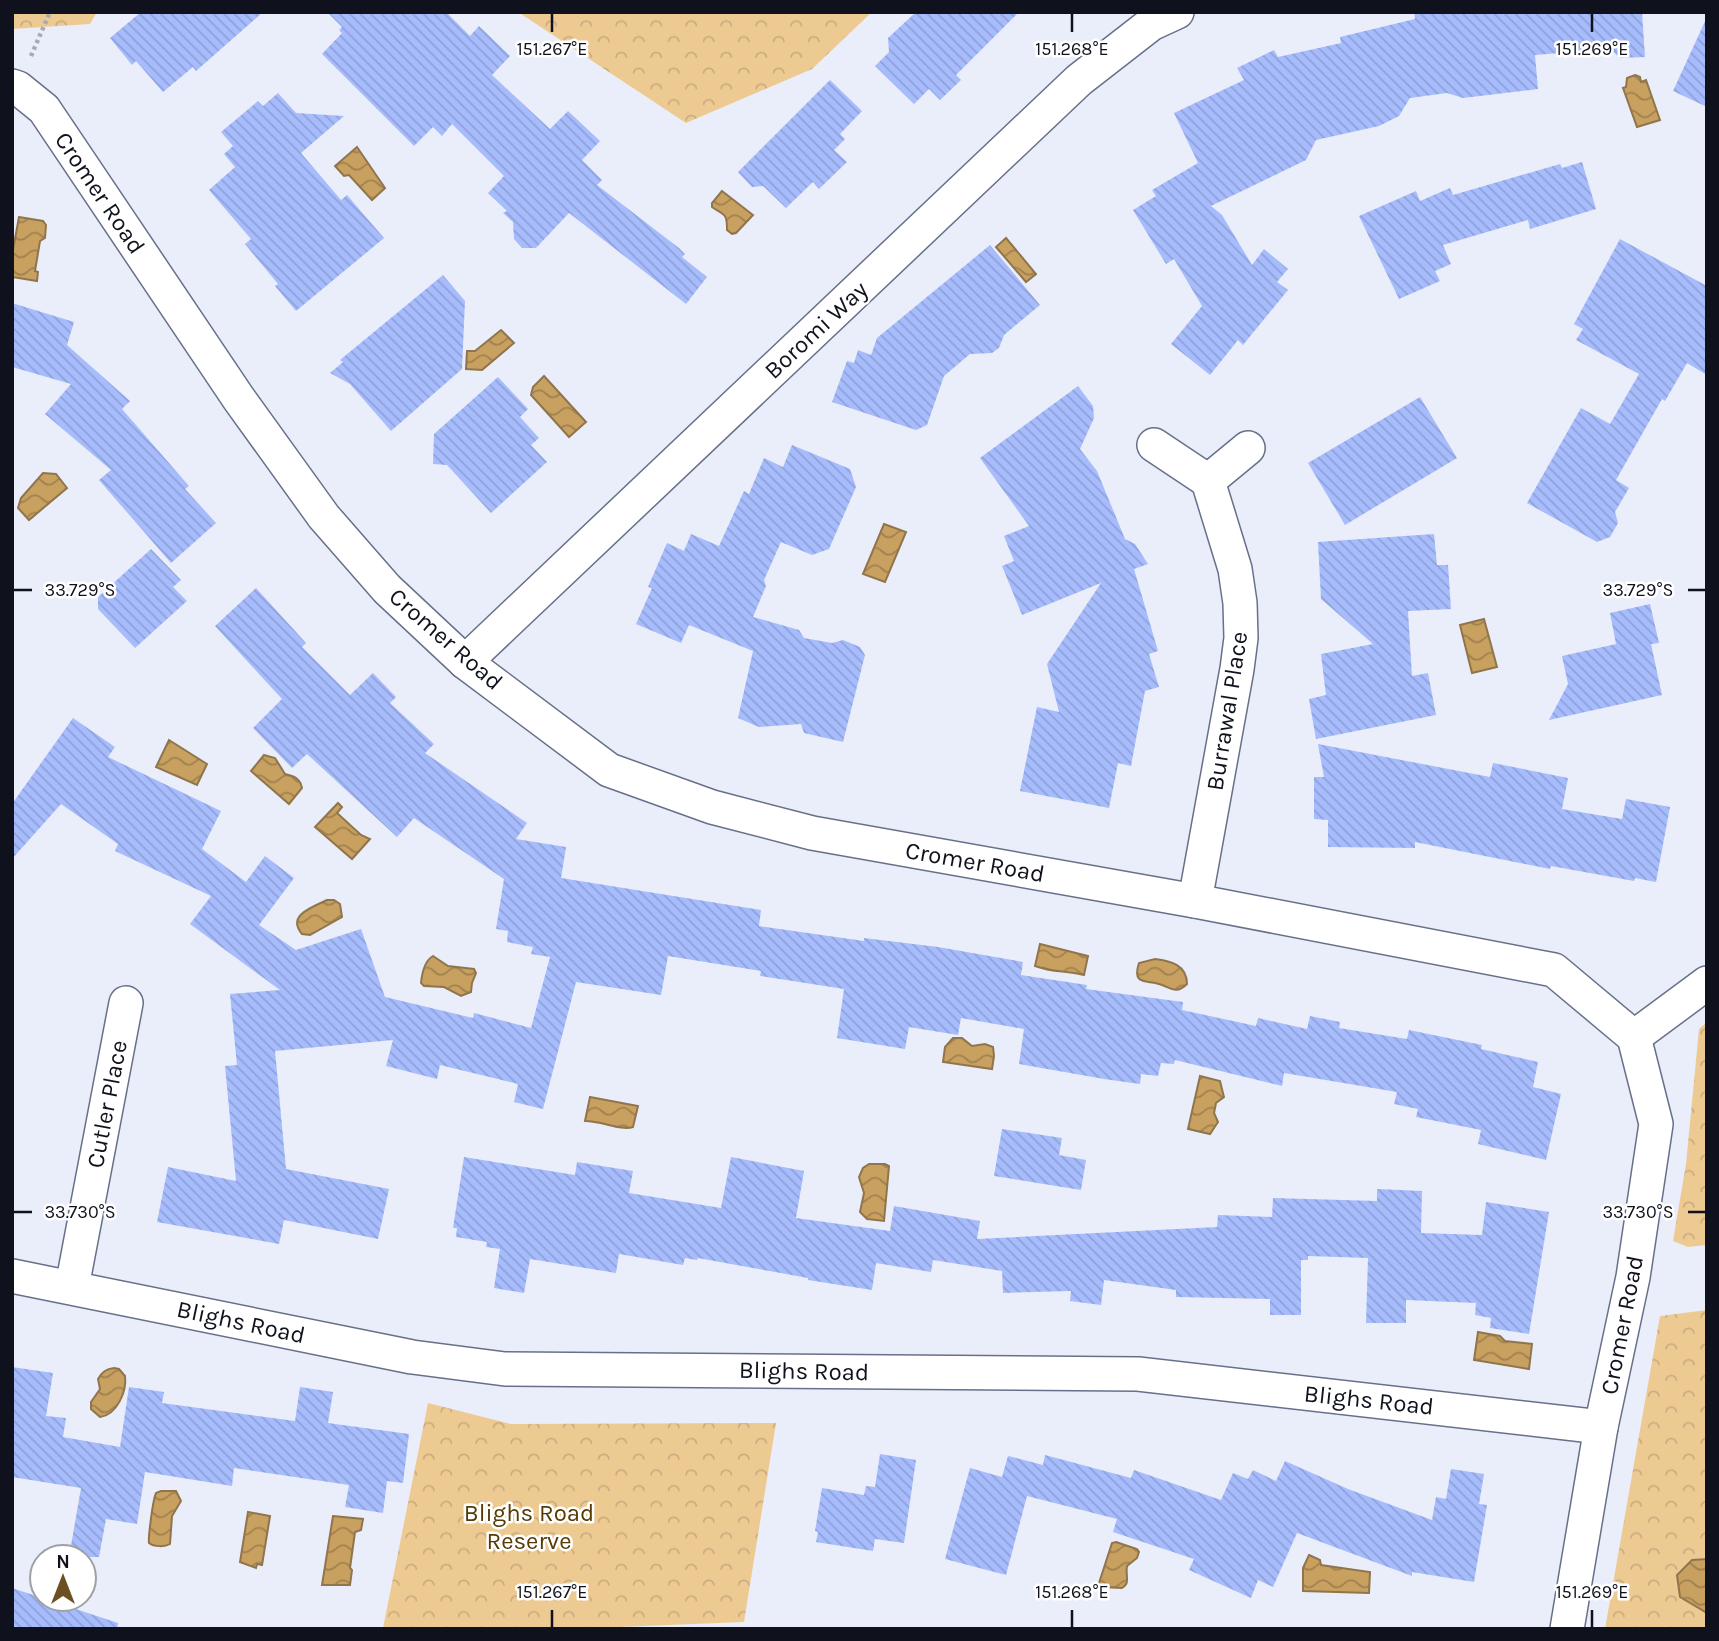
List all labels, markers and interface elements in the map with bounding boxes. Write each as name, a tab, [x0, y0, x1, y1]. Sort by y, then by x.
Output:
text: 151.267°E	[517, 38, 587, 60]
text: 151.268°E	[1035, 38, 1109, 60]
text: 151.269°E	[1556, 38, 1628, 60]
street label: Cromer Road	[49, 127, 151, 259]
street label: Boromi Way	[759, 275, 873, 385]
text: 33.729°S	[45, 579, 115, 601]
text: 33.729°S	[1603, 579, 1673, 601]
street label: Cromer Road	[384, 582, 508, 696]
street label: Burrawal Place	[1201, 629, 1253, 793]
street label: Cromer Road	[903, 836, 1047, 888]
street label: Cutler Place	[81, 1038, 133, 1170]
text: 33.730°S	[44, 1201, 116, 1223]
text: 33.730°S	[1602, 1201, 1674, 1223]
street label: Cromer Road	[1595, 1253, 1649, 1397]
street label: Blighs Road	[174, 1295, 308, 1349]
street label: Blighs Road	[739, 1356, 869, 1386]
street label: Blighs Road	[1303, 1379, 1435, 1421]
park label: Blighs Road Reserve	[464, 1499, 594, 1555]
north arrow	[28, 1543, 98, 1613]
text: N	[56, 1551, 70, 1573]
text: 151.267°E	[517, 1581, 587, 1603]
text: 151.268°E	[1035, 1581, 1109, 1603]
text: 151.269°E	[1556, 1581, 1628, 1603]

